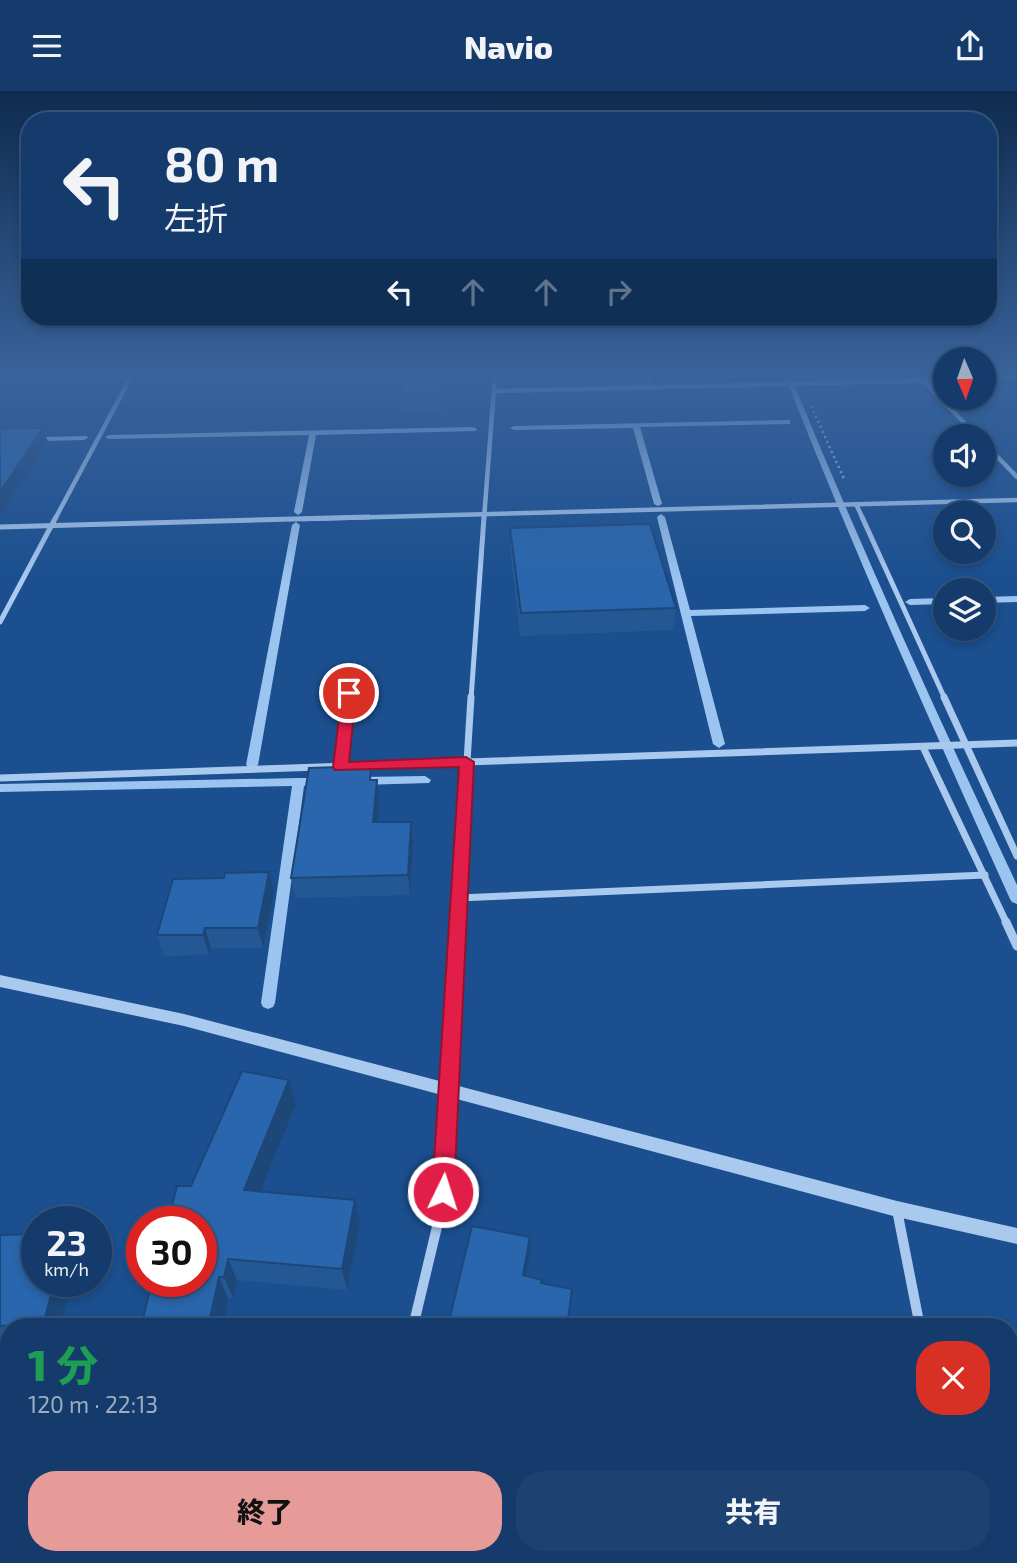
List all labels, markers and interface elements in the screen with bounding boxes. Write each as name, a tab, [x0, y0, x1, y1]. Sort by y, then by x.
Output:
icon: menu	[28, 27, 66, 65]
text: Navio	[464, 27, 553, 65]
icon: share	[951, 27, 989, 65]
text: 80 m	[164, 133, 279, 192]
icon: left	[49, 140, 140, 231]
text: 左折	[164, 198, 228, 236]
icon: left	[381, 273, 419, 311]
icon: ahead	[454, 273, 492, 311]
icon: ahead	[527, 273, 565, 311]
icon: right	[600, 273, 638, 311]
north arrow	[933, 347, 996, 409]
map controls	[933, 347, 996, 641]
button: sound	[933, 424, 996, 487]
button: search	[933, 501, 996, 564]
button: layers	[933, 578, 996, 641]
pin	[319, 663, 379, 723]
icon: arrive	[330, 674, 368, 712]
position arrow	[406, 1155, 480, 1229]
speed limit sign: 30	[126, 1206, 217, 1297]
text: 23	[46, 1221, 87, 1263]
text: km/h	[44, 1258, 89, 1280]
text: 1 分	[28, 1339, 98, 1389]
button: close	[916, 1341, 990, 1415]
text: 120 m · 22:13	[28, 1390, 158, 1418]
button: 終了	[28, 1471, 502, 1551]
button: 共有	[516, 1471, 990, 1551]

